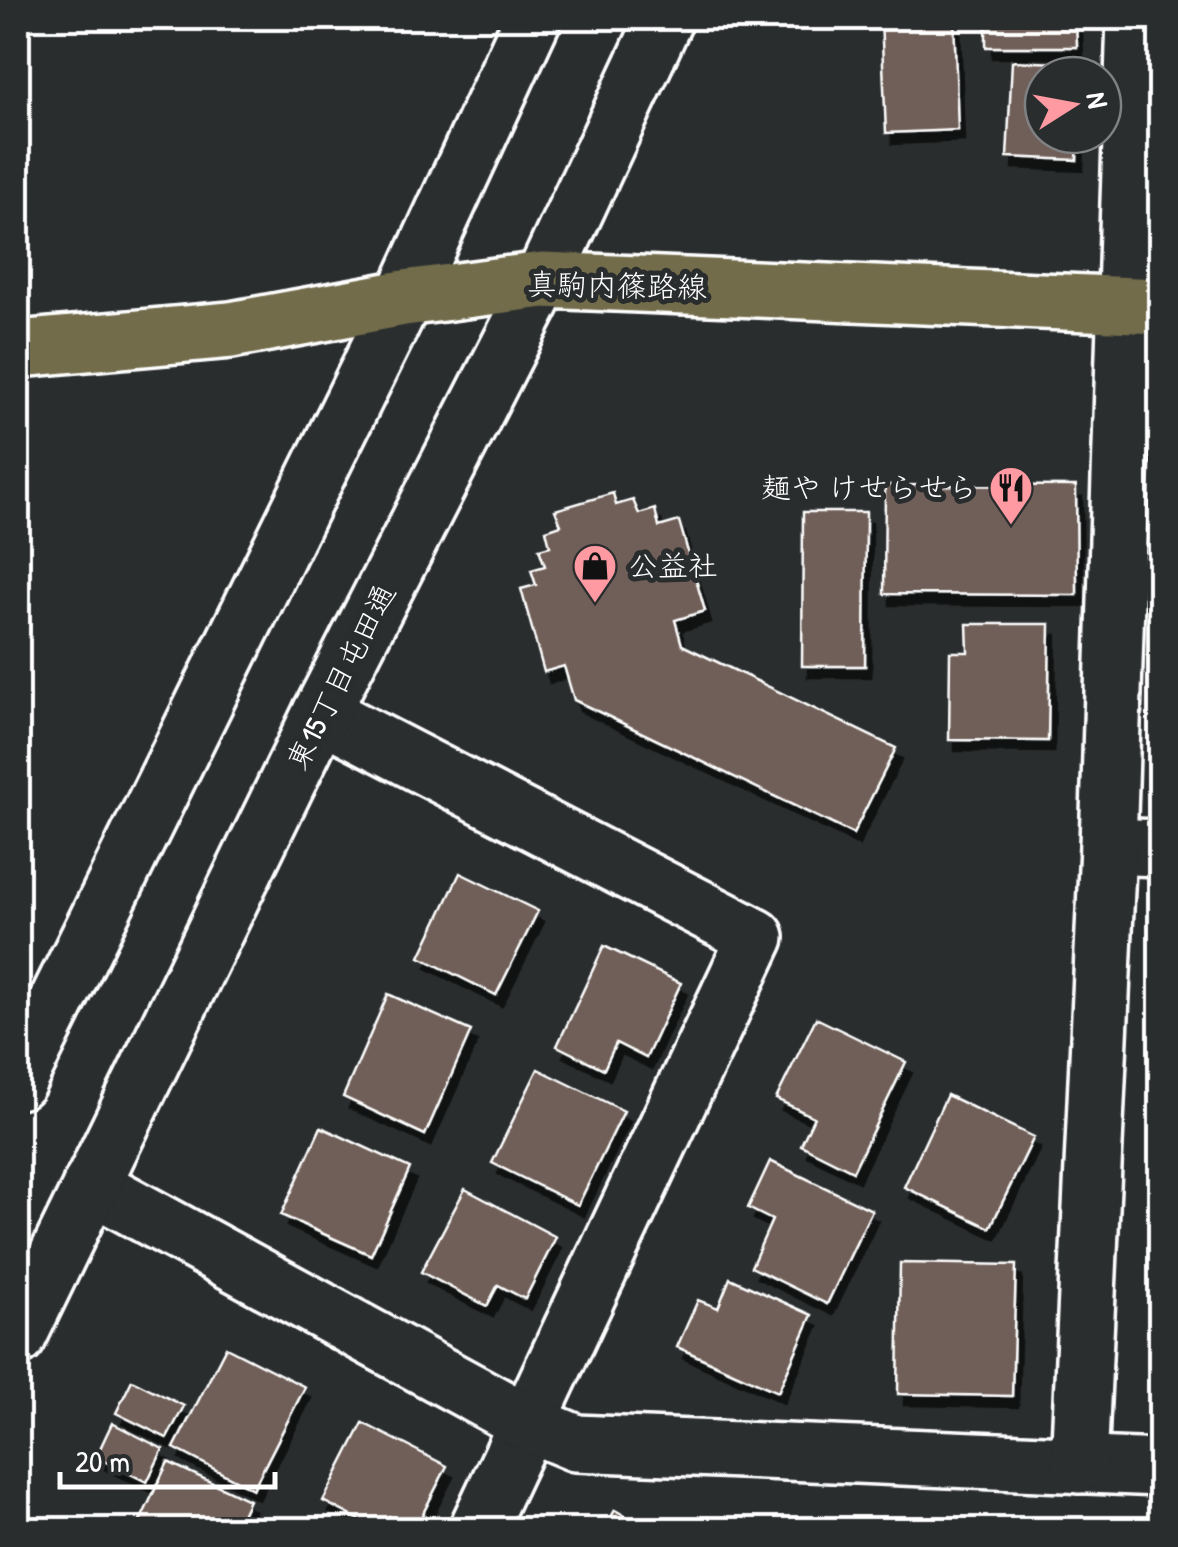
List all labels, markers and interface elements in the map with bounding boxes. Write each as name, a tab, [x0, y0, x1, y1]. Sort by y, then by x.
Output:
north arrow	[1023, 55, 1123, 155]
text: N	[1077, 89, 1118, 111]
street label: 真駒内篠路線	[527, 263, 707, 307]
restaurant icon: 麺や けせらせら	[988, 465, 1034, 526]
place label: 麺や けせらせら	[761, 467, 978, 507]
shop icon: 公益社	[572, 543, 618, 604]
place label: 公益社	[628, 545, 718, 585]
street label: 東15丁目屯田通	[276, 577, 404, 776]
scale bar	[60, 1427, 275, 1489]
text: 20 m	[75, 1441, 130, 1481]

